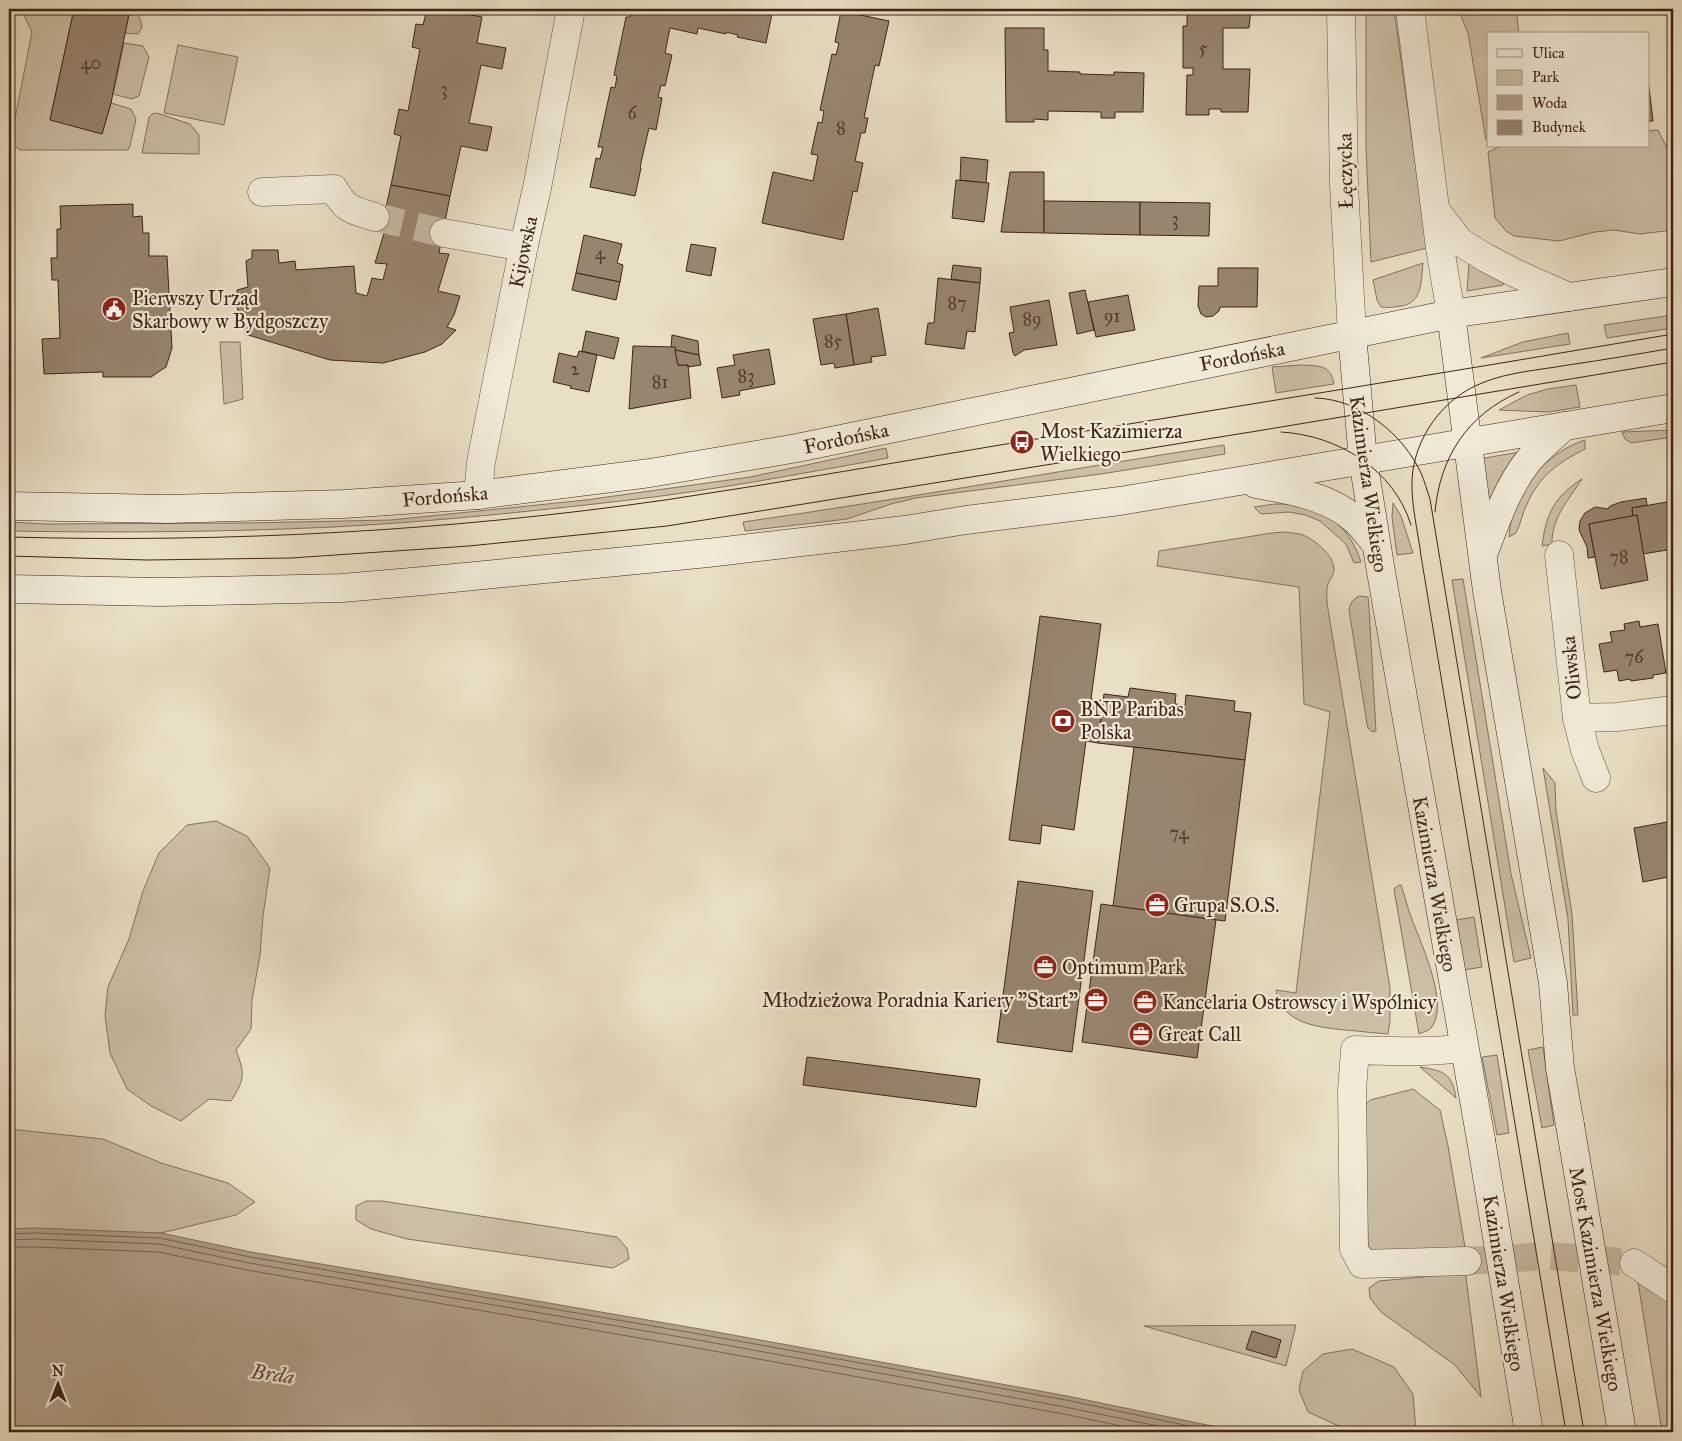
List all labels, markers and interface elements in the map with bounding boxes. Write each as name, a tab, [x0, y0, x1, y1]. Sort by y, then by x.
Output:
legend	[1487, 32, 1650, 148]
house number: 5	[1199, 37, 1208, 59]
text: Ulica	[1532, 44, 1565, 62]
house number: 40	[81, 52, 101, 74]
text: Park	[1532, 68, 1559, 86]
house number: 3	[440, 78, 448, 100]
text: Woda	[1532, 94, 1568, 112]
house number: 6	[627, 102, 637, 124]
house number: 8	[836, 117, 846, 139]
text: Budynek	[1532, 118, 1586, 136]
street label: Łęczycka	[1332, 132, 1358, 209]
house number: 3	[1171, 208, 1179, 230]
street label: Kijowska	[504, 213, 542, 290]
house number: 4	[595, 242, 606, 264]
place label: Pierwszy Urząd Skarbowy w Bydgoszczy	[132, 286, 329, 334]
house number: 87	[947, 292, 967, 314]
public building icon: Pierwszy Urząd Skarbowy w Bydgoszczy	[101, 296, 127, 322]
house number: 91	[1104, 305, 1120, 327]
house number: 89	[1022, 308, 1042, 330]
house number: 85	[824, 330, 843, 352]
street label: Fordońska	[1197, 336, 1287, 376]
house number: 2	[571, 358, 580, 380]
house number: 83	[738, 365, 754, 387]
house number: 81	[652, 371, 668, 393]
street label: Kazimierza Wielkiego	[1344, 394, 1393, 574]
street label: Fordońska	[801, 417, 891, 459]
place label: Most Kazimierza Wielkiego	[1040, 419, 1183, 467]
bus stop icon: Most Kazimierza Wielkiego	[1009, 429, 1035, 455]
street label: Fordońska	[401, 480, 490, 512]
house number: 78	[1609, 546, 1629, 568]
street label: Oliwska	[1556, 634, 1586, 701]
house number: 76	[1625, 646, 1644, 668]
place label: BNP Paribas Polska	[1080, 697, 1184, 744]
bank icon: BNP Paribas Polska	[1050, 708, 1076, 734]
street label: Kazimierza Wielkiego	[1407, 794, 1462, 974]
house number: 74	[1169, 822, 1190, 844]
office icon: Grupa S.O.S.	[1144, 892, 1170, 918]
place label: Grupa S.O.S.	[1174, 893, 1279, 917]
office icon: Optimum Park	[1032, 954, 1058, 980]
place label: Optimum Park	[1062, 955, 1185, 979]
office icon: Młodzieżowa Poradnia Kariery "Start"	[1083, 987, 1109, 1013]
place label: Młodzieżowa Poradnia Kariery "Start"	[762, 988, 1078, 1012]
office icon: Kancelaria Ostrowscy i Wspólnicy	[1132, 989, 1158, 1015]
place label: Kancelaria Ostrowscy i Wspólnicy	[1162, 990, 1437, 1014]
office icon: Great Call	[1128, 1021, 1154, 1047]
place label: Great Call	[1158, 1022, 1242, 1046]
street label: Most Kazimierza Wielkiego	[1563, 1165, 1628, 1393]
street label: Kazimierza Wielkiego	[1477, 1193, 1530, 1373]
north arrow	[32, 1358, 82, 1408]
water label: Brda	[249, 1358, 296, 1390]
text: N	[52, 1363, 64, 1380]

